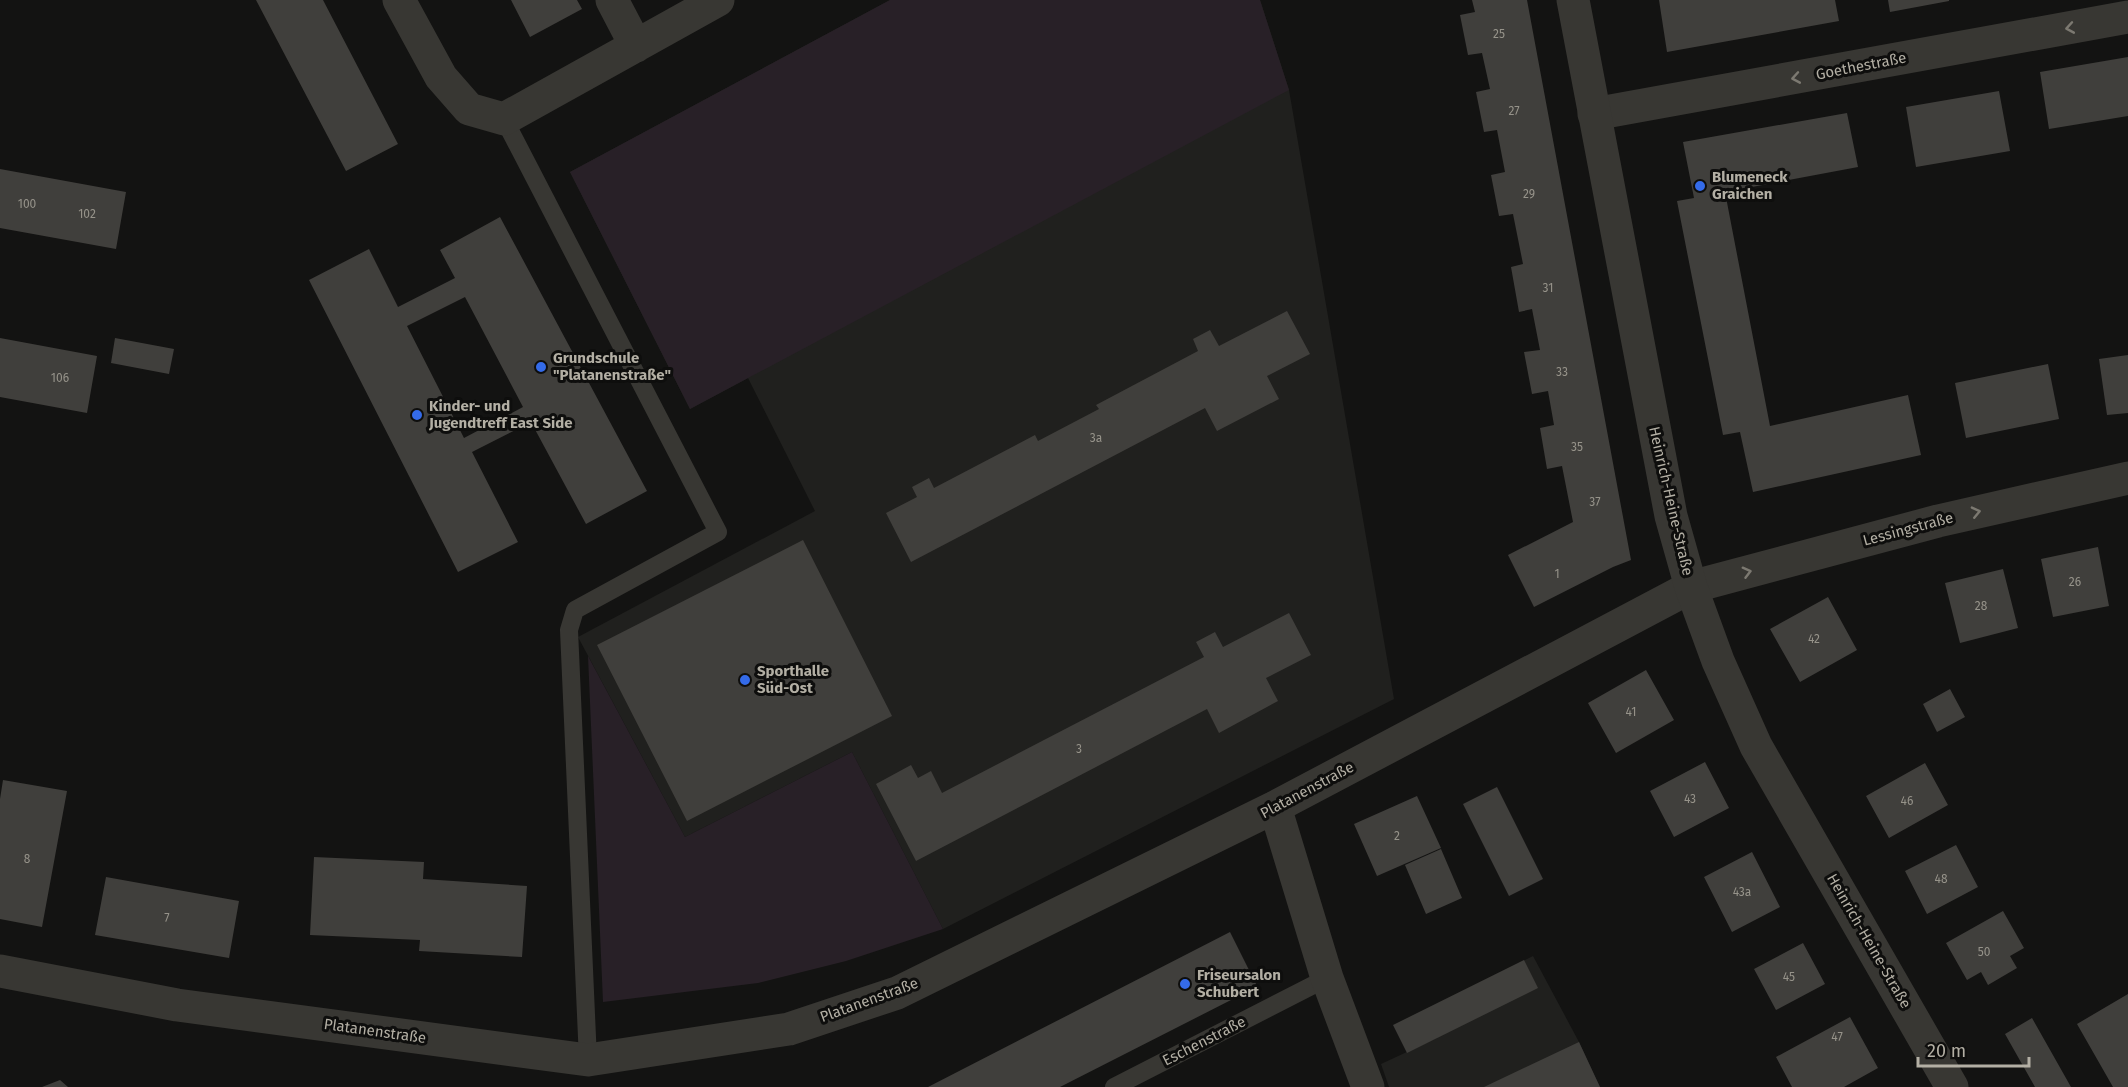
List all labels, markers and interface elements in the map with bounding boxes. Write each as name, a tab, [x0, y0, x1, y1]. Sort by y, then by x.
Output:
one-way arrow	[2066, 21, 2076, 34]
house number: 25	[1493, 27, 1505, 41]
street label: Goethestraße	[1814, 48, 1908, 84]
one-way arrow	[1791, 71, 1801, 84]
house number: 27	[1508, 104, 1520, 118]
place label: Blumeneck Graichen	[1712, 168, 1788, 203]
marker: Blumeneck Graichen	[1693, 179, 1707, 193]
house number: 29	[1523, 187, 1535, 201]
house number: 100	[18, 197, 37, 211]
house number: 102	[78, 207, 96, 221]
house number: 31	[1543, 281, 1553, 295]
place label: Grundschule "Platanenstraße"	[553, 349, 671, 384]
marker: Grundschule "Platanenstraße"	[534, 360, 548, 374]
house number: 33	[1556, 365, 1568, 379]
house number: 106	[51, 371, 69, 385]
place label: Kinder- und Jugendtreff East Side	[428, 397, 573, 432]
marker: Kinder- und Jugendtreff East Side	[410, 408, 424, 422]
street label: Heinrich-Heine-Straße	[1645, 425, 1697, 577]
house number: 3a	[1090, 431, 1102, 445]
house number: 35	[1571, 440, 1583, 454]
house number: 37	[1589, 495, 1601, 509]
one-way arrow	[1971, 506, 1981, 519]
street label: Lessingstraße	[1861, 508, 1955, 550]
house number: 1	[1554, 567, 1560, 581]
one-way arrow	[1741, 567, 1752, 579]
house number: 26	[2069, 575, 2081, 589]
house number: 28	[1975, 599, 1988, 613]
house number: 42	[1808, 632, 1820, 646]
place label: Sporthalle Süd-Ost	[757, 662, 829, 697]
marker: Sporthalle Süd-Ost	[738, 673, 752, 687]
house number: 41	[1626, 705, 1636, 719]
house number: 3	[1076, 742, 1082, 756]
street label: Platanenstraße	[1257, 758, 1357, 822]
house number: 43	[1684, 792, 1696, 806]
house number: 46	[1901, 794, 1913, 808]
house number: 2	[1394, 829, 1400, 843]
house number: 8	[24, 852, 31, 866]
street label: Heinrich-Heine-Straße	[1823, 870, 1915, 1012]
house number: 48	[1935, 872, 1948, 886]
house number: 43a	[1733, 885, 1751, 899]
house number: 7	[164, 911, 170, 925]
house number: 50	[1978, 945, 1991, 959]
place label: Friseursalon Schubert	[1197, 966, 1281, 1001]
house number: 45	[1783, 970, 1795, 984]
street label: Platanenstraße	[817, 974, 921, 1026]
marker: Friseursalon Schubert	[1178, 977, 1192, 991]
street label: Eschenstraße	[1159, 1012, 1249, 1070]
street label: Platanenstraße	[323, 1015, 427, 1047]
house number: 47	[1831, 1030, 1843, 1044]
scale bar	[1918, 1030, 2029, 1068]
text: 20 m	[1927, 1040, 1966, 1062]

